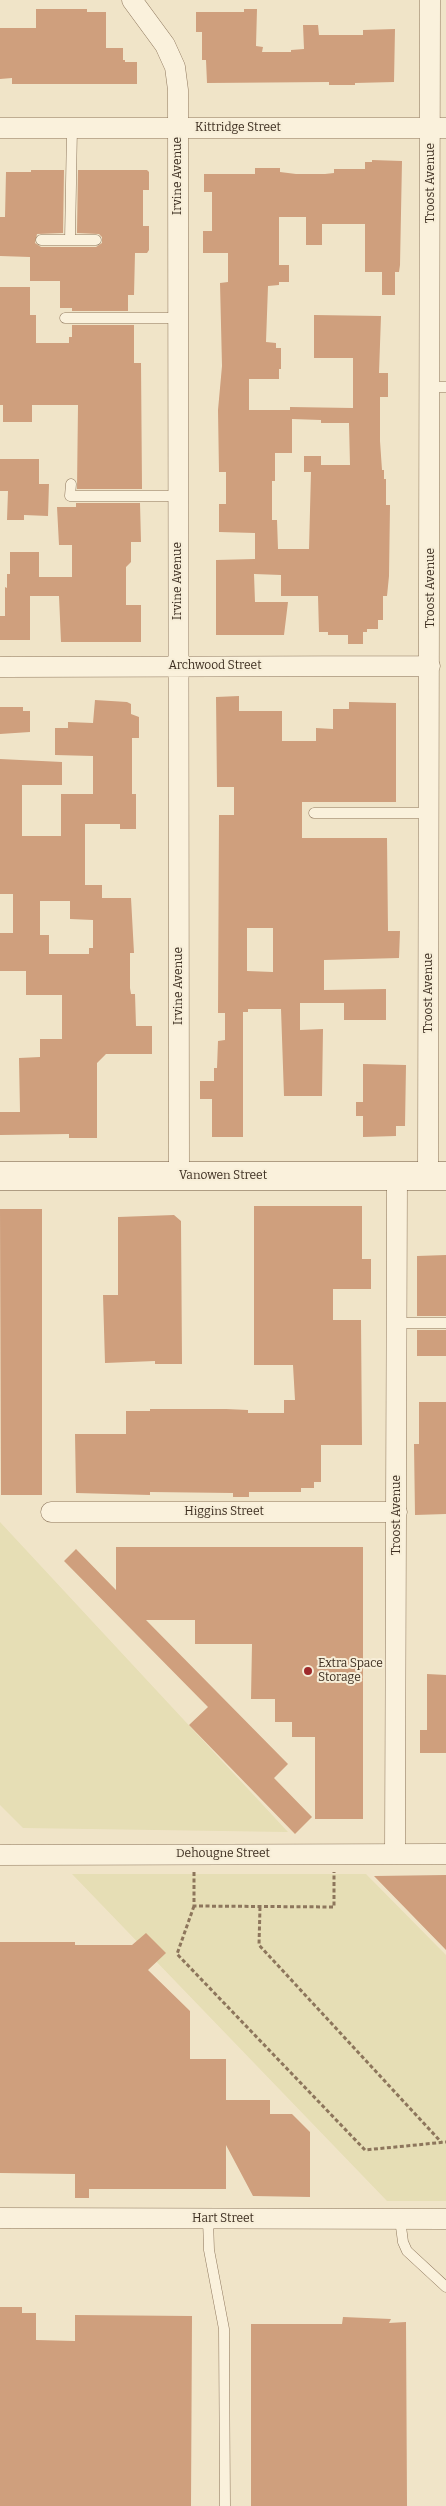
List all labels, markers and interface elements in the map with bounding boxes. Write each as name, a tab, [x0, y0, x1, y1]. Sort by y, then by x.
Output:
street label: Kittridge Street	[195, 121, 281, 135]
street label: Irvine Avenue	[171, 137, 185, 215]
street label: Troost Avenue	[424, 143, 438, 223]
street label: Irvine Avenue	[171, 542, 185, 620]
street label: Troost Avenue	[424, 548, 438, 628]
street label: Archwood Street	[169, 659, 261, 673]
street label: Irvine Avenue	[172, 947, 186, 1025]
street label: Troost Avenue	[422, 953, 436, 1033]
street label: Vanowen Street	[179, 1169, 267, 1183]
street label: Troost Avenue	[390, 1475, 404, 1555]
street label: Higgins Street	[184, 1505, 264, 1519]
place label: Extra Space Storage	[318, 1657, 383, 1685]
marker: Extra Space Storage	[302, 1665, 314, 1677]
street label: Dehougne Street	[176, 1847, 270, 1861]
street label: Hart Street	[192, 2212, 254, 2226]

